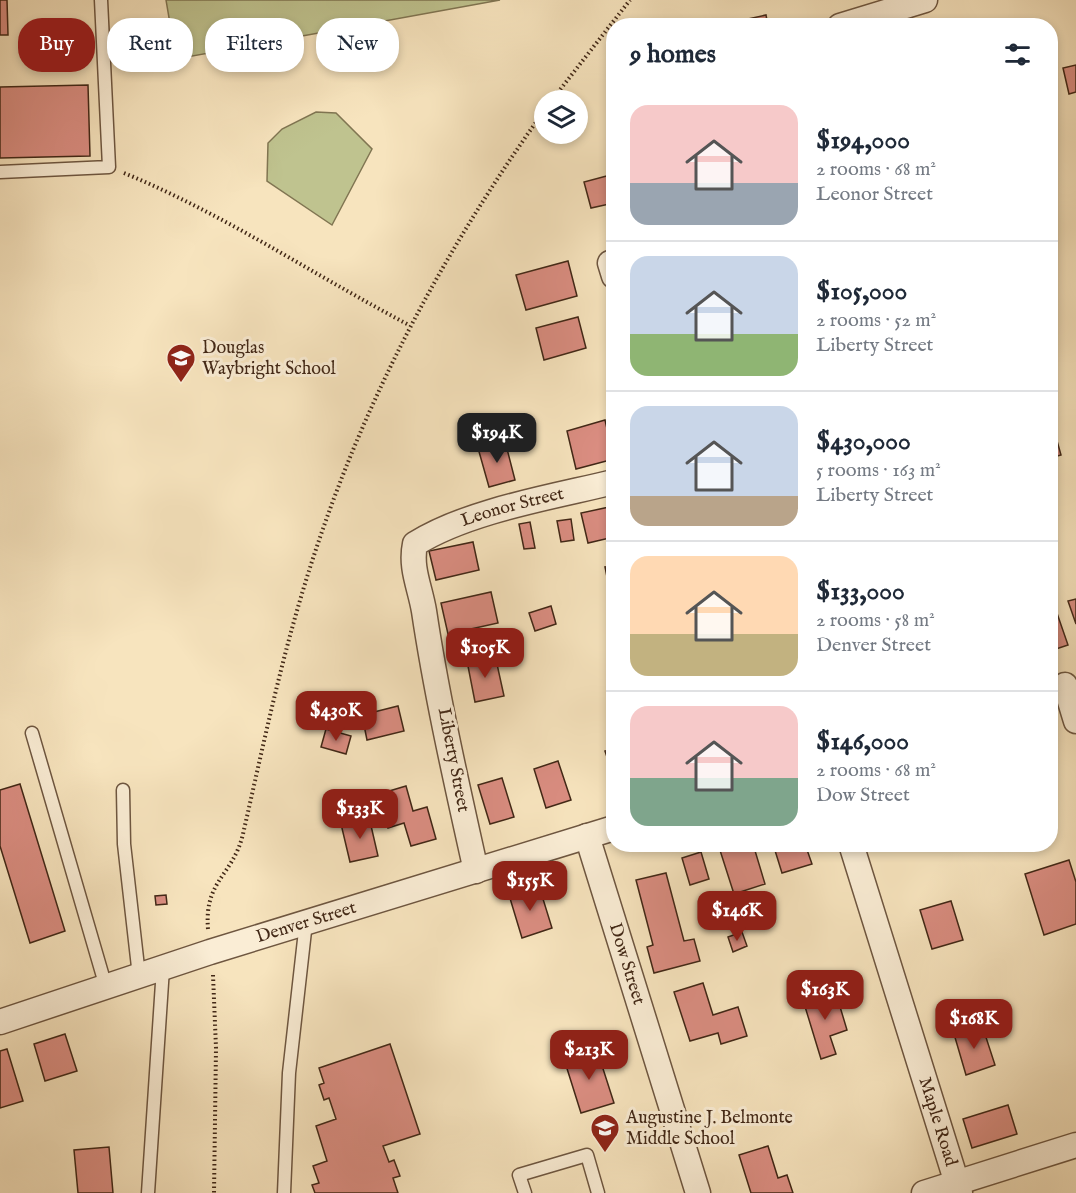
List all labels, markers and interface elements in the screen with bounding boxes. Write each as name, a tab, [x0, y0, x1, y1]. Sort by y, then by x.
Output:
chip: Buy	[18, 18, 95, 72]
chip: Rent	[107, 18, 193, 72]
chip: Filters	[205, 18, 304, 72]
chip: New	[316, 18, 399, 72]
text: 9 homes	[630, 38, 716, 71]
icon: filters	[1001, 38, 1034, 71]
map controls	[534, 90, 588, 144]
button: layers	[534, 90, 588, 144]
text: $194,000	[816, 124, 910, 157]
icon: home	[678, 129, 750, 201]
text: 2 rooms · 68 m²	[816, 157, 936, 182]
text: Leonor Street	[816, 182, 933, 207]
text: $105,000	[816, 275, 907, 308]
icon: home	[678, 280, 750, 352]
text: 2 rooms · 52 m²	[816, 308, 936, 333]
text: Liberty Street	[816, 333, 933, 358]
place label: Douglas Waybright School	[202, 337, 336, 381]
school or university icon: Douglas Waybright School	[165, 342, 197, 384]
pin: $194K	[455, 413, 539, 464]
text: $194K	[471, 420, 523, 445]
text: $430,000	[816, 425, 911, 458]
icon: home	[678, 430, 750, 502]
text: 5 rooms · 163 m²	[816, 458, 941, 483]
street label: Leonor Street	[458, 482, 566, 532]
text: Liberty Street	[816, 483, 933, 508]
text: $133,000	[816, 575, 905, 608]
icon: home	[678, 580, 750, 652]
text: 2 rooms · 58 m²	[816, 608, 935, 633]
pin: $105K	[443, 628, 527, 679]
text: Denver Street	[816, 633, 931, 658]
text: $105K	[460, 635, 510, 660]
pin: $430K	[294, 691, 378, 742]
text: $430K	[310, 698, 362, 723]
street label: Liberty Street	[432, 706, 474, 814]
text: $146,000	[816, 725, 909, 758]
icon: home	[678, 730, 750, 802]
text: 2 rooms · 68 m²	[816, 758, 936, 783]
text: Dow Street	[816, 783, 910, 808]
pin: $133K	[318, 789, 402, 840]
text: $133K	[336, 796, 384, 821]
pin: $155K	[488, 861, 572, 912]
text: $155K	[506, 868, 554, 893]
pin: $146K	[695, 891, 779, 942]
street label: Denver Street	[253, 896, 359, 949]
text: $146K	[711, 898, 763, 923]
street label: Dow Street	[603, 920, 650, 1008]
pin: $163K	[783, 970, 867, 1021]
text: $163K	[801, 977, 849, 1002]
pin: $168K	[932, 999, 1016, 1050]
text: $168K	[949, 1006, 999, 1031]
pin: $213K	[547, 1030, 631, 1081]
text: $213K	[564, 1037, 614, 1062]
street label: Maple Road	[913, 1074, 963, 1170]
place label: Augustine J. Belmonte Middle School	[625, 1107, 793, 1151]
school or university icon: Augustine J. Belmonte Middle School	[589, 1112, 621, 1154]

